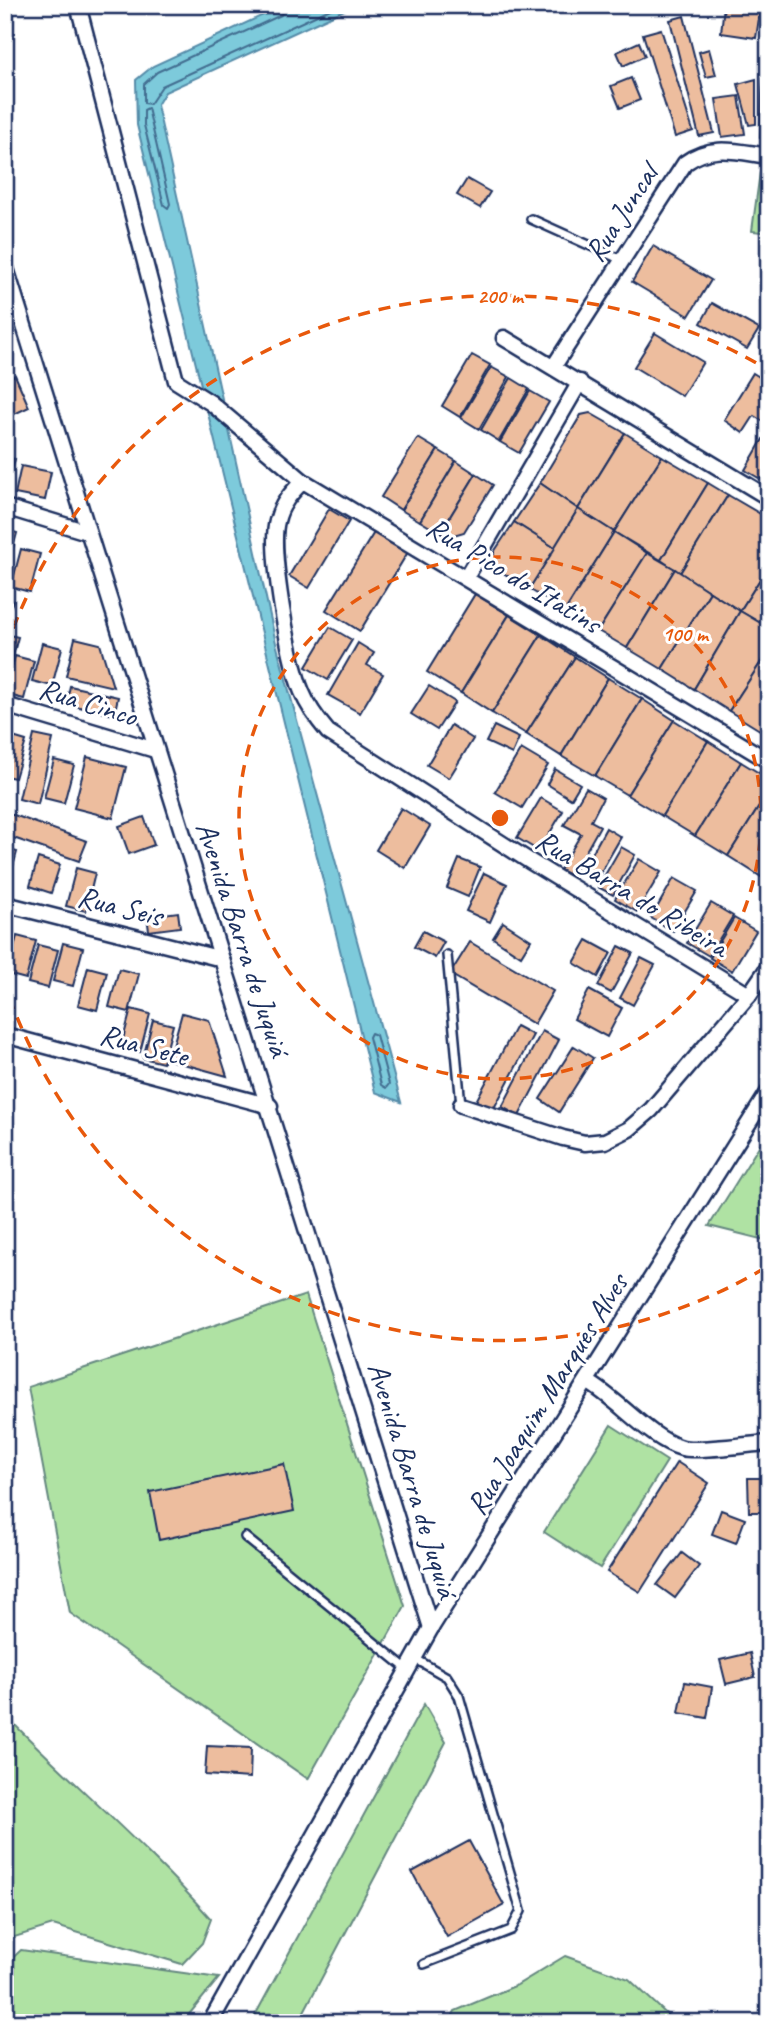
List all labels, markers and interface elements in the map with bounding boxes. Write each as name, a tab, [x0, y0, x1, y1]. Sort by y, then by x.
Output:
street label: Rua Juncal	[576, 153, 669, 269]
text: 200 m	[477, 283, 525, 309]
street label: Rua Pico do Itatins	[420, 508, 611, 643]
text: 100 m	[662, 621, 710, 647]
street label: Rua Cinco	[34, 669, 143, 735]
centre of rings	[488, 806, 512, 830]
street label: Avenida Barra de Juquiá	[187, 817, 300, 1064]
street label: Rua Barra do Ribeira	[529, 821, 738, 967]
street label: Rua Seis	[74, 877, 169, 935]
street label: Rua Sete	[96, 1015, 194, 1076]
street label: Rua Joaquim Marques Alves	[457, 1264, 638, 1522]
street label: Avenida Barra de Juquiá	[359, 1358, 468, 1605]

